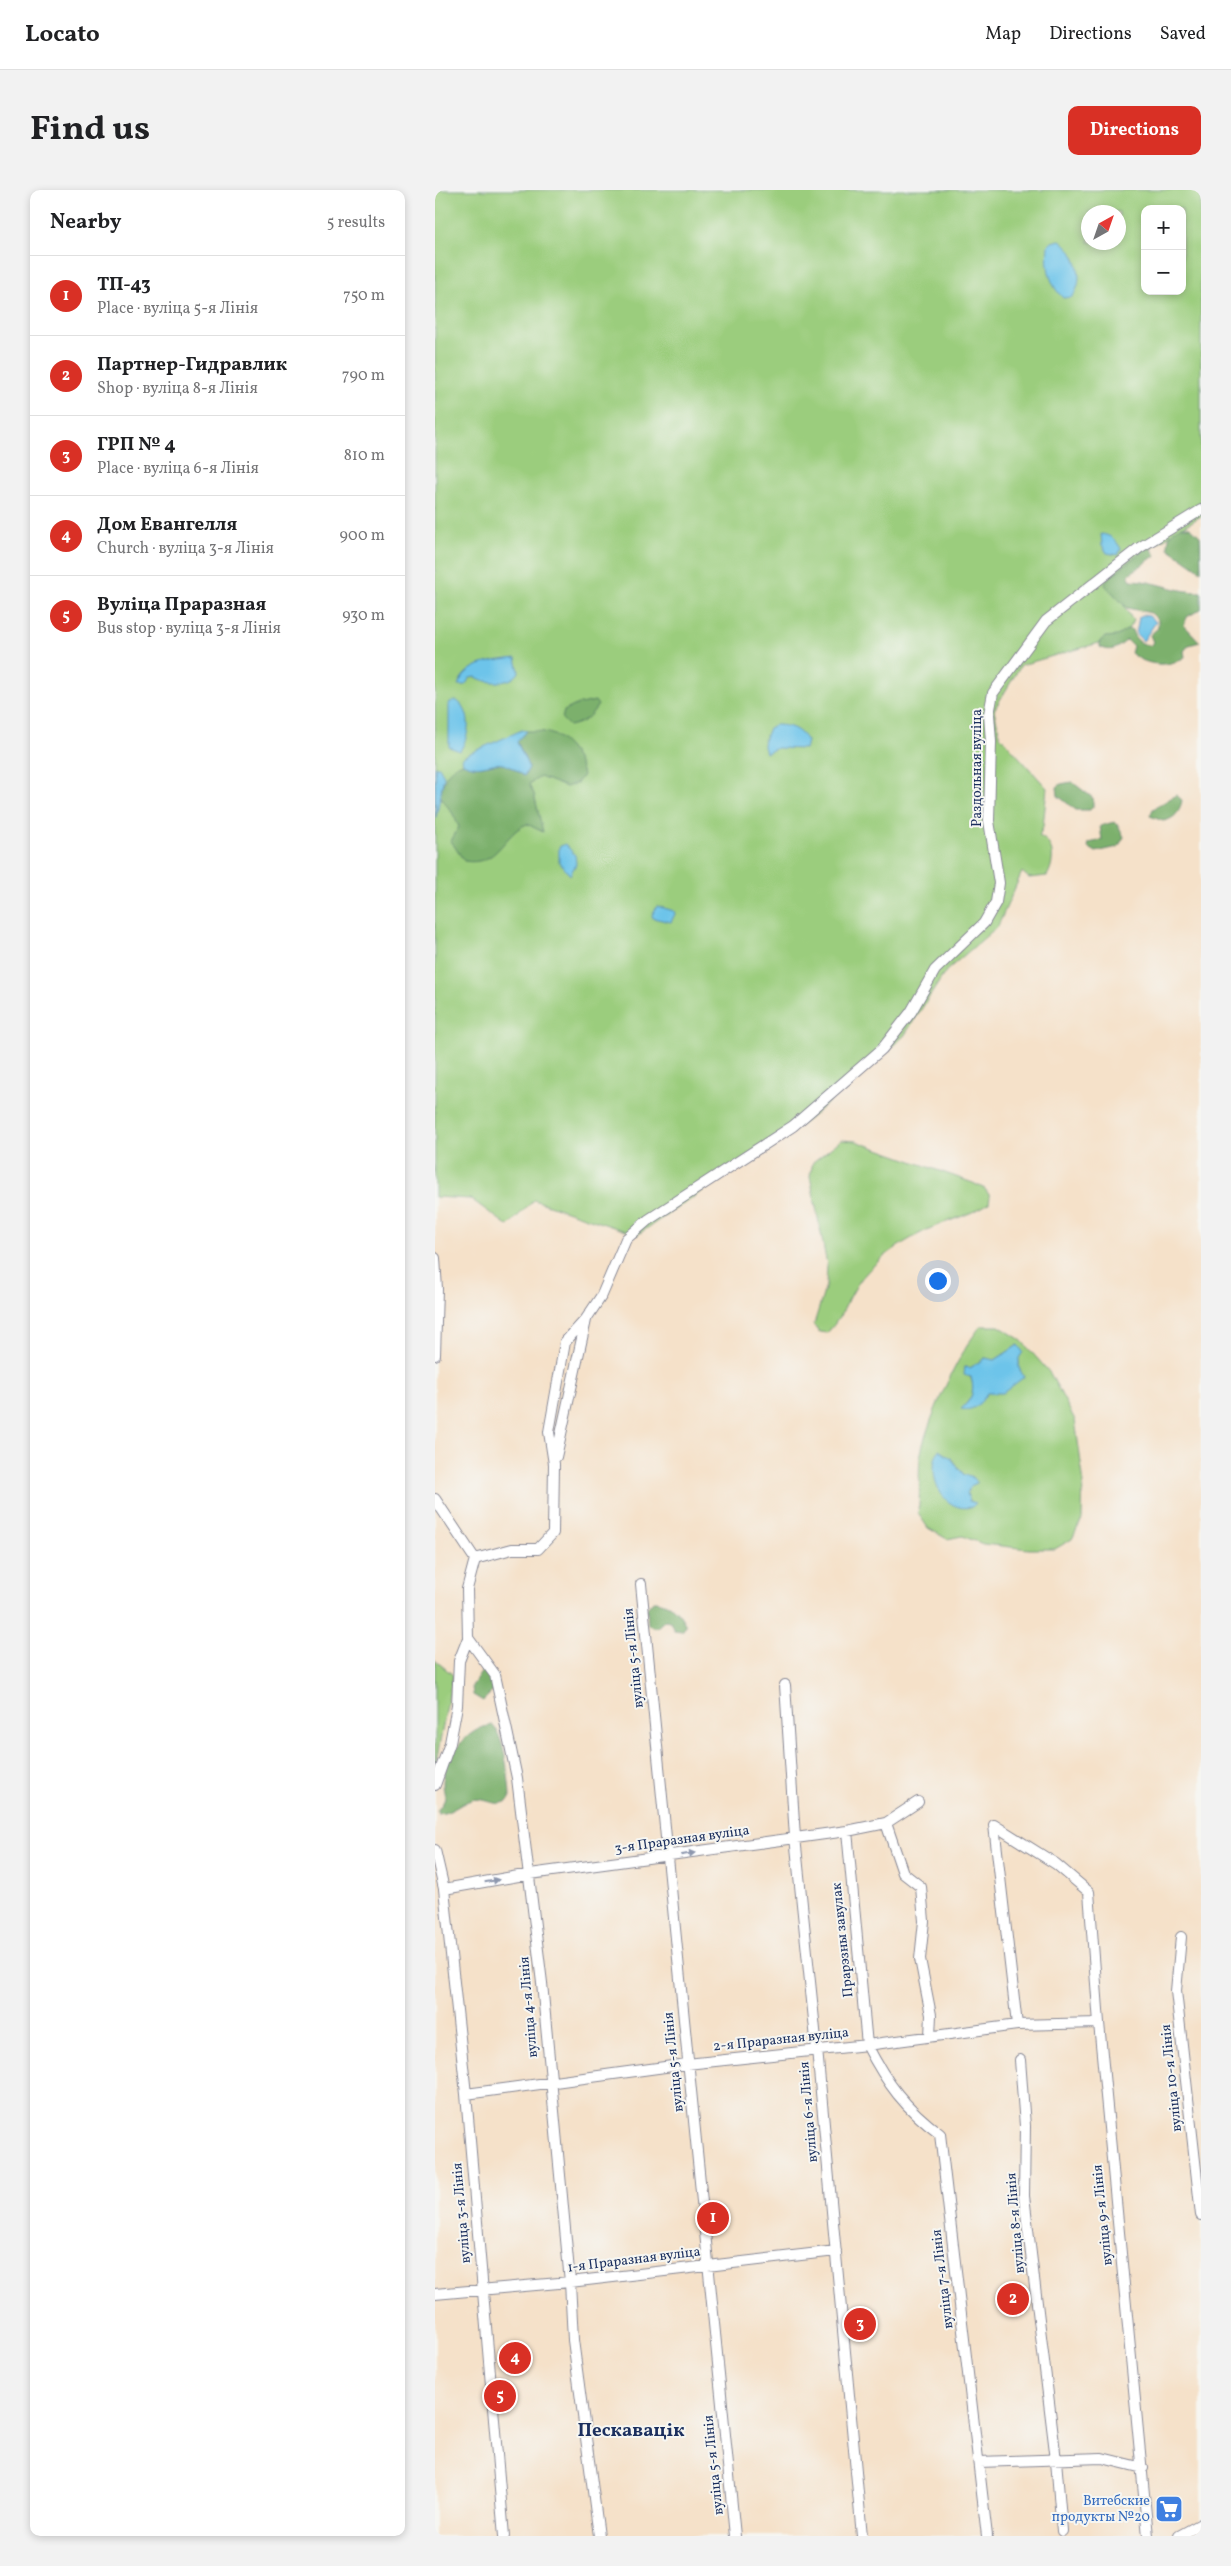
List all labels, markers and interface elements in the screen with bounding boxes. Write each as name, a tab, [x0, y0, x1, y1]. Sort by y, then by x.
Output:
text: Locato	[25, 18, 100, 52]
text: Map	[985, 22, 1021, 47]
text: Directions	[1049, 22, 1132, 47]
text: Saved	[1160, 22, 1206, 47]
text: Find us	[30, 106, 150, 154]
button: Directions	[1068, 106, 1201, 155]
north arrow	[1081, 205, 1126, 250]
map controls	[1141, 205, 1186, 295]
button: +	[1141, 205, 1186, 250]
text: Nearby	[50, 208, 121, 237]
text: 5 results	[327, 212, 385, 234]
button: −	[1141, 250, 1186, 295]
text: ТП-43	[97, 272, 151, 298]
text: 1	[63, 285, 69, 307]
text: 750 m	[343, 285, 385, 307]
text: Place · вуліца 5-я Лінія	[97, 298, 258, 320]
text: Партнер-Гидравлик	[97, 352, 287, 378]
text: 2	[62, 365, 70, 387]
text: 790 m	[342, 365, 385, 387]
text: Shop · вуліца 8-я Лінія	[97, 378, 258, 400]
text: ГРП № 4	[97, 432, 176, 458]
text: 3	[62, 445, 70, 467]
text: 810 m	[344, 445, 385, 467]
text: Place · вуліца 6-я Лінія	[97, 458, 259, 480]
text: Дом Евангелля	[97, 512, 237, 538]
text: 4	[61, 525, 71, 547]
text: 900 m	[339, 525, 385, 547]
text: Church · вуліца 3-я Лінія	[97, 538, 274, 560]
text: Вуліца Праразная	[97, 592, 266, 618]
text: 5	[62, 605, 70, 627]
text: 930 m	[342, 605, 385, 627]
text: Bus stop · вуліца 3-я Лінія	[97, 618, 281, 640]
street label: Раздольная вуліца	[968, 709, 987, 827]
your location	[925, 1268, 951, 1294]
street label: вуліца 5-я Лінія	[619, 1607, 649, 1709]
street label: 3-я Праразная вуліца	[613, 1821, 751, 1859]
one-way arrow	[680, 1849, 696, 1857]
one-way arrow	[484, 1876, 500, 1884]
street label: Прарэзны завулак	[827, 1881, 858, 1998]
street label: вуліца 4-я Лінія	[515, 1956, 543, 2058]
street label: вуліца 5-я Лінія	[659, 2011, 689, 2113]
street label: 2-я Праразная вуліца	[712, 2023, 850, 2057]
street label: вуліца 10-я Лінія	[1157, 2023, 1187, 2133]
street label: вуліца 6-я Лінія	[795, 2061, 823, 2163]
street label: вуліца 3-я Лінія	[448, 2162, 476, 2264]
street label: вуліца 9-я Лінія	[1088, 2164, 1118, 2266]
street label: вуліца 8-я Лінія	[1002, 2172, 1030, 2274]
pin: 1	[697, 2199, 729, 2237]
street label: вуліца 7-я Лінія	[927, 2228, 959, 2330]
street label: 1-я Праразная вуліца	[566, 2242, 702, 2278]
pin: 2	[997, 2280, 1029, 2318]
pin: 3	[844, 2305, 876, 2343]
pin: 4	[499, 2339, 531, 2377]
pin: 5	[484, 2377, 516, 2415]
street label: вуліца 5-я Лінія	[699, 2414, 729, 2516]
district label: Пескавацік	[577, 2418, 685, 2444]
place label: Витебские продукты №20	[1052, 2492, 1150, 2527]
supermarket icon: Витебские продукты №20	[1154, 2494, 1184, 2524]

